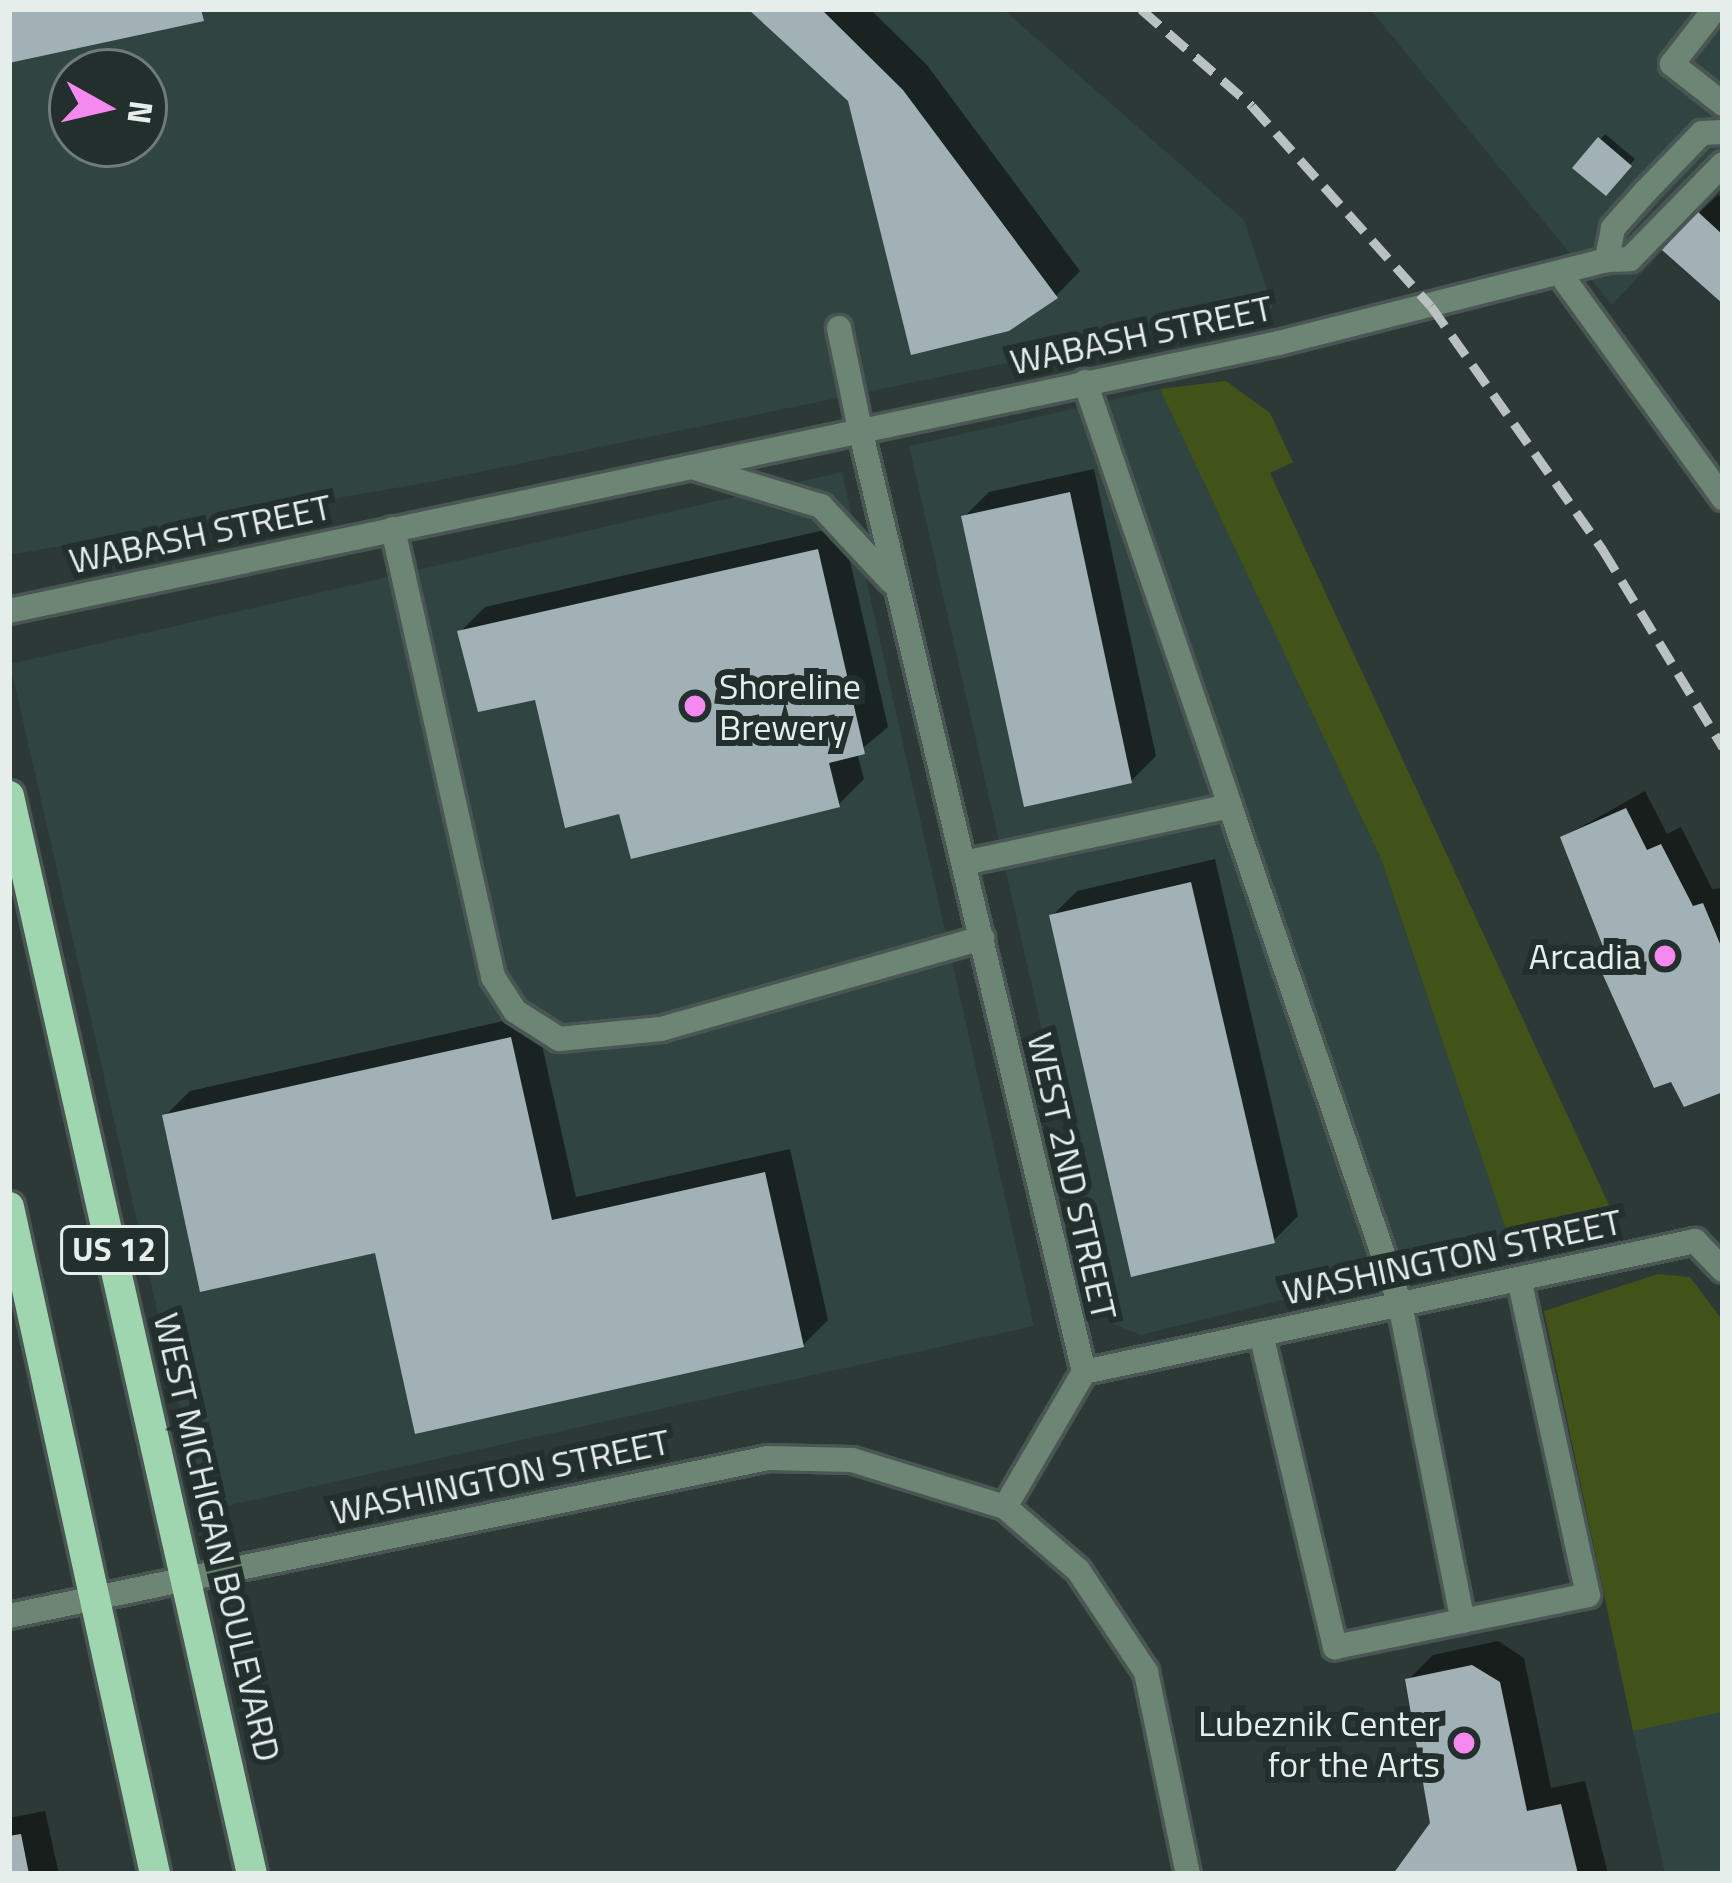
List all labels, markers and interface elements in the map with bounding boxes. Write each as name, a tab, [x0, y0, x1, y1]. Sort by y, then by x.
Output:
north arrow	[48, 48, 168, 168]
text: N	[114, 98, 167, 127]
street label: WABASH STREET	[1006, 285, 1276, 383]
street label: WABASH STREET	[65, 484, 335, 582]
place label: Shoreline Brewery	[719, 663, 861, 748]
marker: Shoreline Brewery	[682, 693, 708, 719]
place label: Arcadia	[1529, 934, 1641, 978]
marker: Arcadia	[1652, 943, 1678, 969]
street label: WEST 2ND STREET	[1019, 1028, 1127, 1324]
street label: WASHINGTON STREET	[1279, 1199, 1625, 1313]
road number: US 12	[60, 1223, 168, 1277]
street label: WEST MICHIGAN BOULEVARD	[145, 1309, 291, 1765]
street label: WASHINGTON STREET	[327, 1419, 673, 1533]
place label: Lubeznik Center for the Arts	[1198, 1700, 1440, 1785]
marker: Lubeznik Center for the Arts	[1451, 1730, 1477, 1756]

